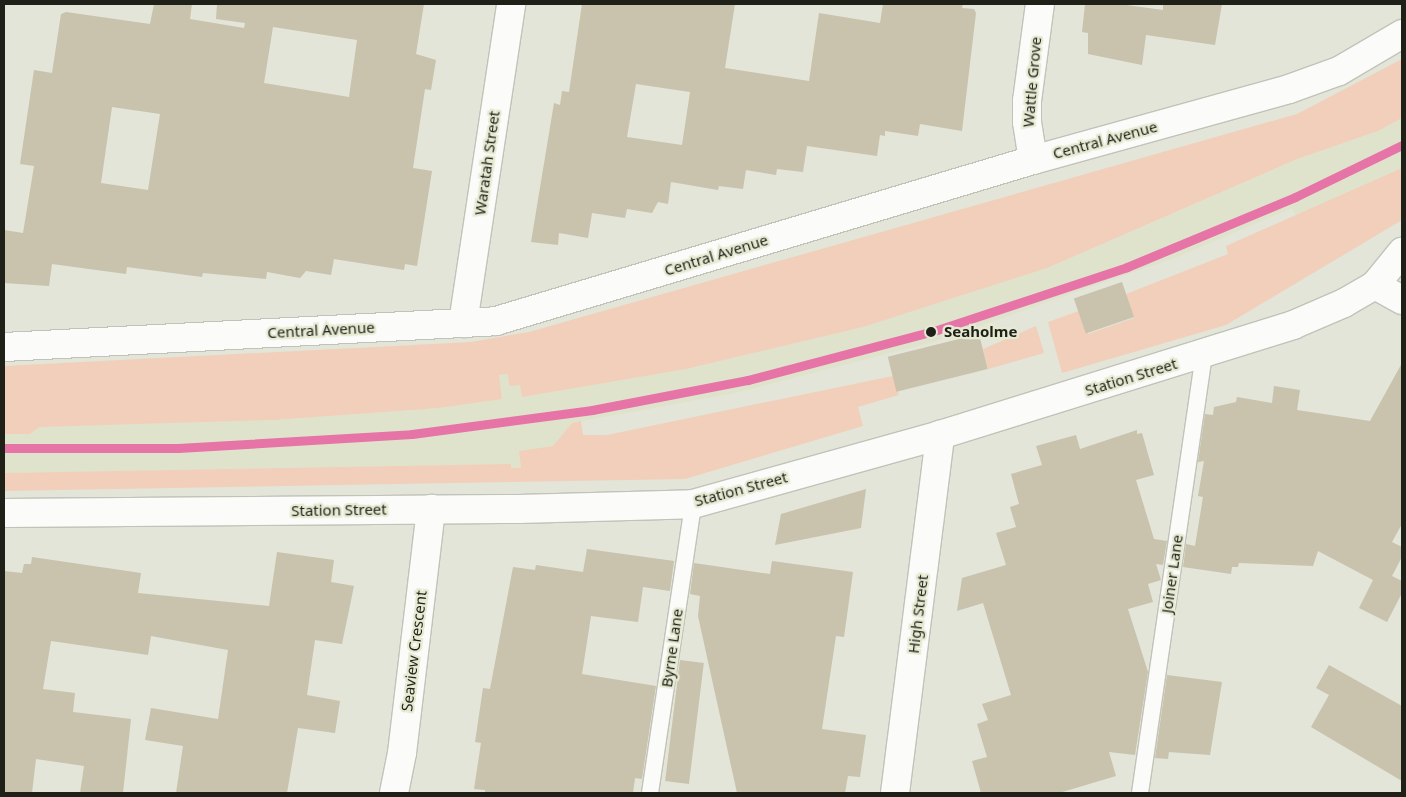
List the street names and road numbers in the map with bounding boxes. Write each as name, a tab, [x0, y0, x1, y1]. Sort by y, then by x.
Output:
street label: Wattle Grove	[1019, 36, 1045, 128]
street label: Waratah Street	[471, 110, 503, 216]
street label: Central Avenue	[1051, 117, 1159, 163]
street label: Central Avenue	[662, 231, 770, 279]
street label: Central Avenue	[267, 318, 375, 342]
street label: Station Street	[1083, 354, 1179, 400]
street label: Station Street	[693, 468, 789, 510]
street label: Station Street	[291, 500, 387, 520]
street label: Joiner Lane	[1158, 534, 1186, 614]
street label: High Street	[904, 574, 932, 654]
street label: Seaview Crescent	[398, 589, 430, 713]
street label: Byrne Lane	[658, 608, 686, 688]

